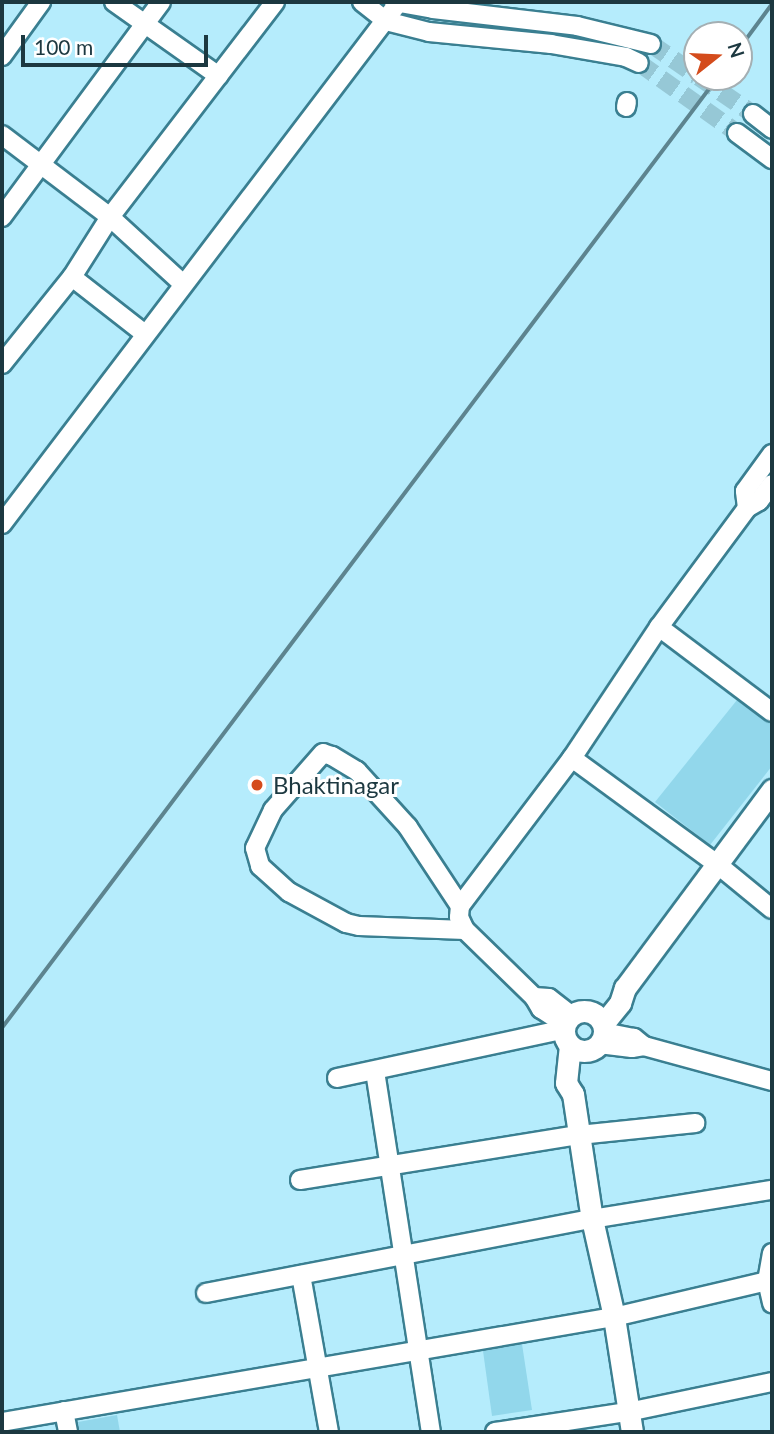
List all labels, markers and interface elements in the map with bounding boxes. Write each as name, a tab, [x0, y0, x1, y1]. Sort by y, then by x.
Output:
scale bar	[24, 21, 212, 65]
north arrow	[683, 21, 753, 91]
text: 100 m	[34, 34, 93, 59]
text: N	[723, 39, 750, 60]
place label: Bhaktinagar	[273, 771, 399, 799]
marker: Bhaktinagar	[247, 775, 267, 795]

